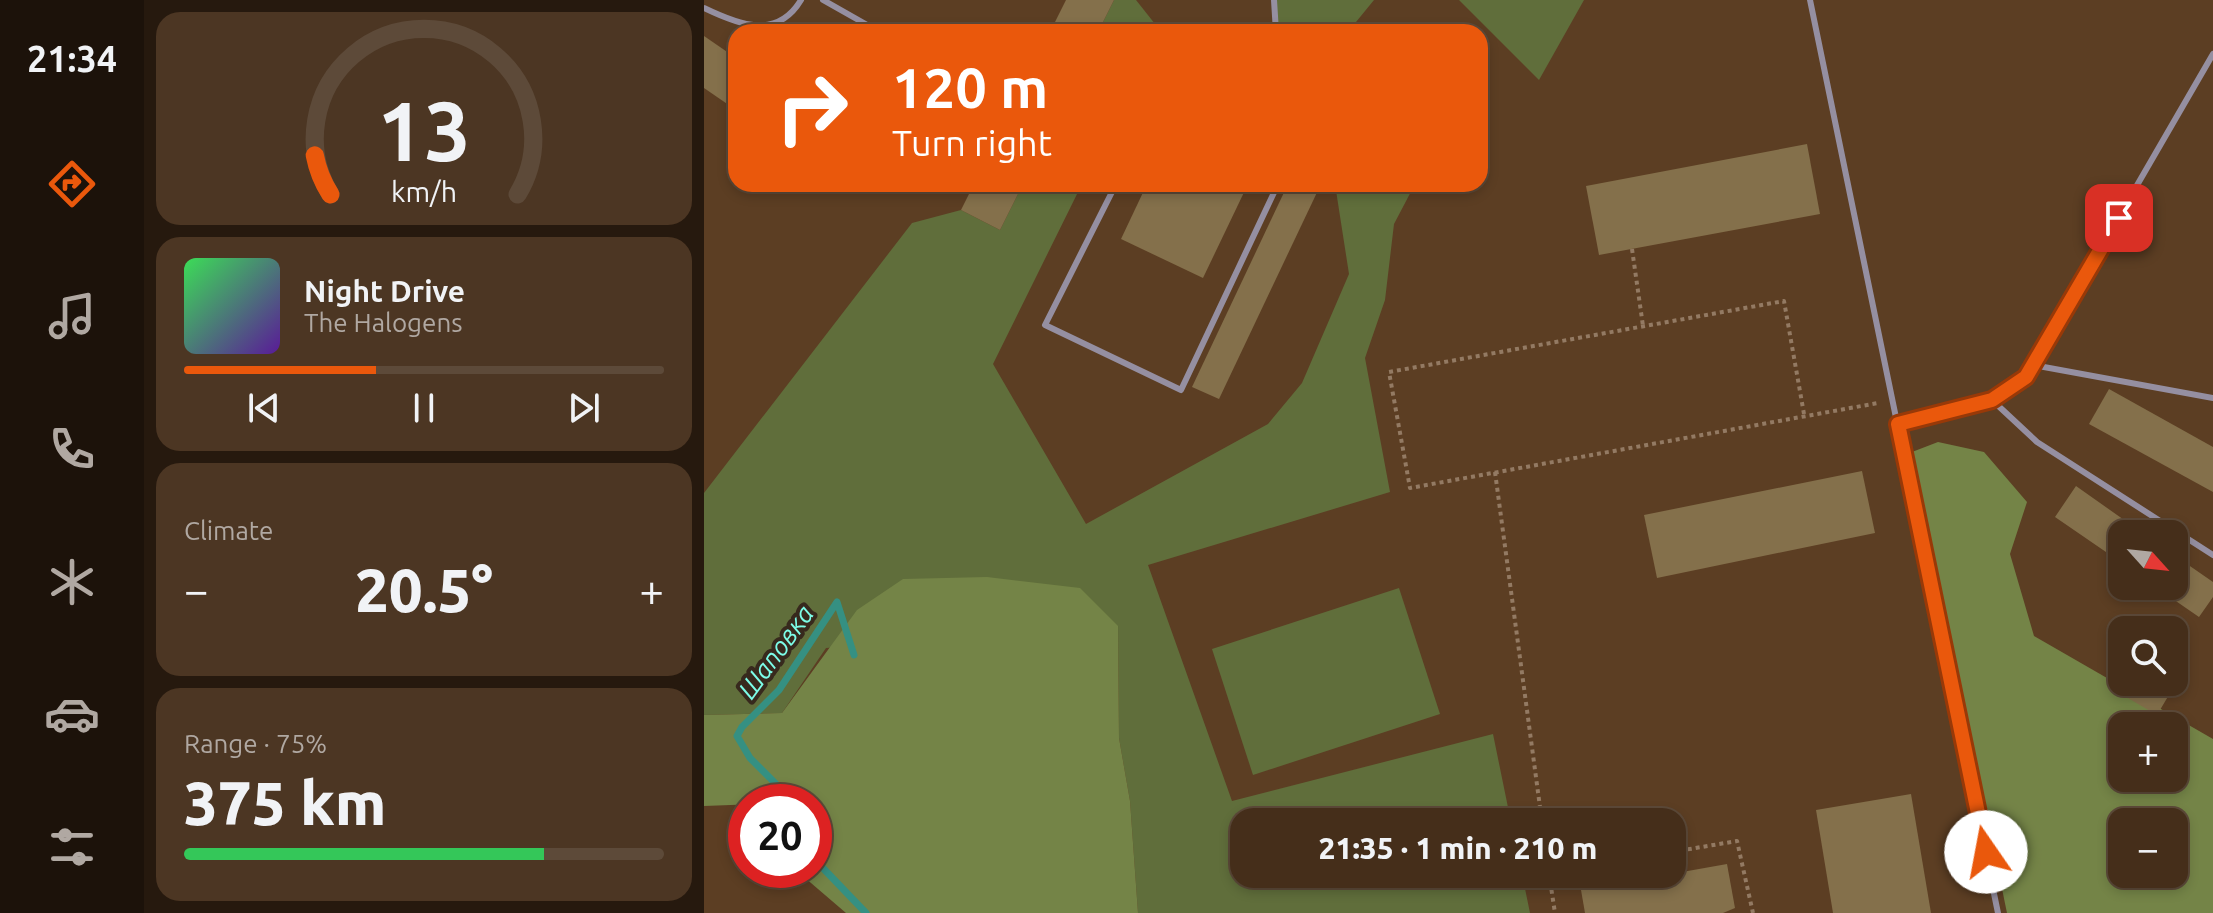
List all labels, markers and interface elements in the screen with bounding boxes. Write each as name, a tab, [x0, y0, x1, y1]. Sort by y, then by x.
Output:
text: 21:34	[27, 38, 117, 79]
icon: right	[760, 56, 864, 160]
text: 120 m	[892, 56, 1048, 119]
text: 13	[377, 82, 471, 176]
text: Turn right	[892, 122, 1052, 163]
icon: directions	[44, 156, 100, 212]
text: km/h	[391, 175, 457, 207]
pin	[2085, 184, 2153, 252]
icon: arrive	[2097, 196, 2141, 240]
text: Night Drive	[304, 274, 465, 308]
icon: music	[44, 288, 100, 344]
text: The Halogens	[304, 308, 463, 337]
icon: previous	[242, 386, 286, 430]
icon: pause	[402, 386, 446, 430]
icon: next	[562, 386, 606, 430]
icon: phone	[44, 421, 100, 477]
text: Climate	[184, 516, 273, 545]
north arrow	[2108, 520, 2188, 600]
map controls	[2108, 520, 2188, 888]
icon: climate	[44, 554, 100, 610]
text: 20.5°	[355, 556, 493, 623]
text: −	[184, 565, 209, 614]
text: +	[639, 565, 664, 614]
water label: Шаповка	[732, 600, 819, 704]
button: search	[2108, 616, 2188, 696]
icon: car	[44, 686, 100, 742]
button: +	[2108, 712, 2188, 792]
text: Range · 75%	[184, 729, 327, 758]
text: 375 km	[184, 769, 386, 836]
speed limit sign: 20	[728, 784, 832, 888]
button: −	[2108, 808, 2188, 888]
position arrow	[1944, 810, 2028, 894]
icon: filters	[44, 819, 100, 875]
text: 21:35 · 1 min · 210 m	[1319, 831, 1597, 865]

